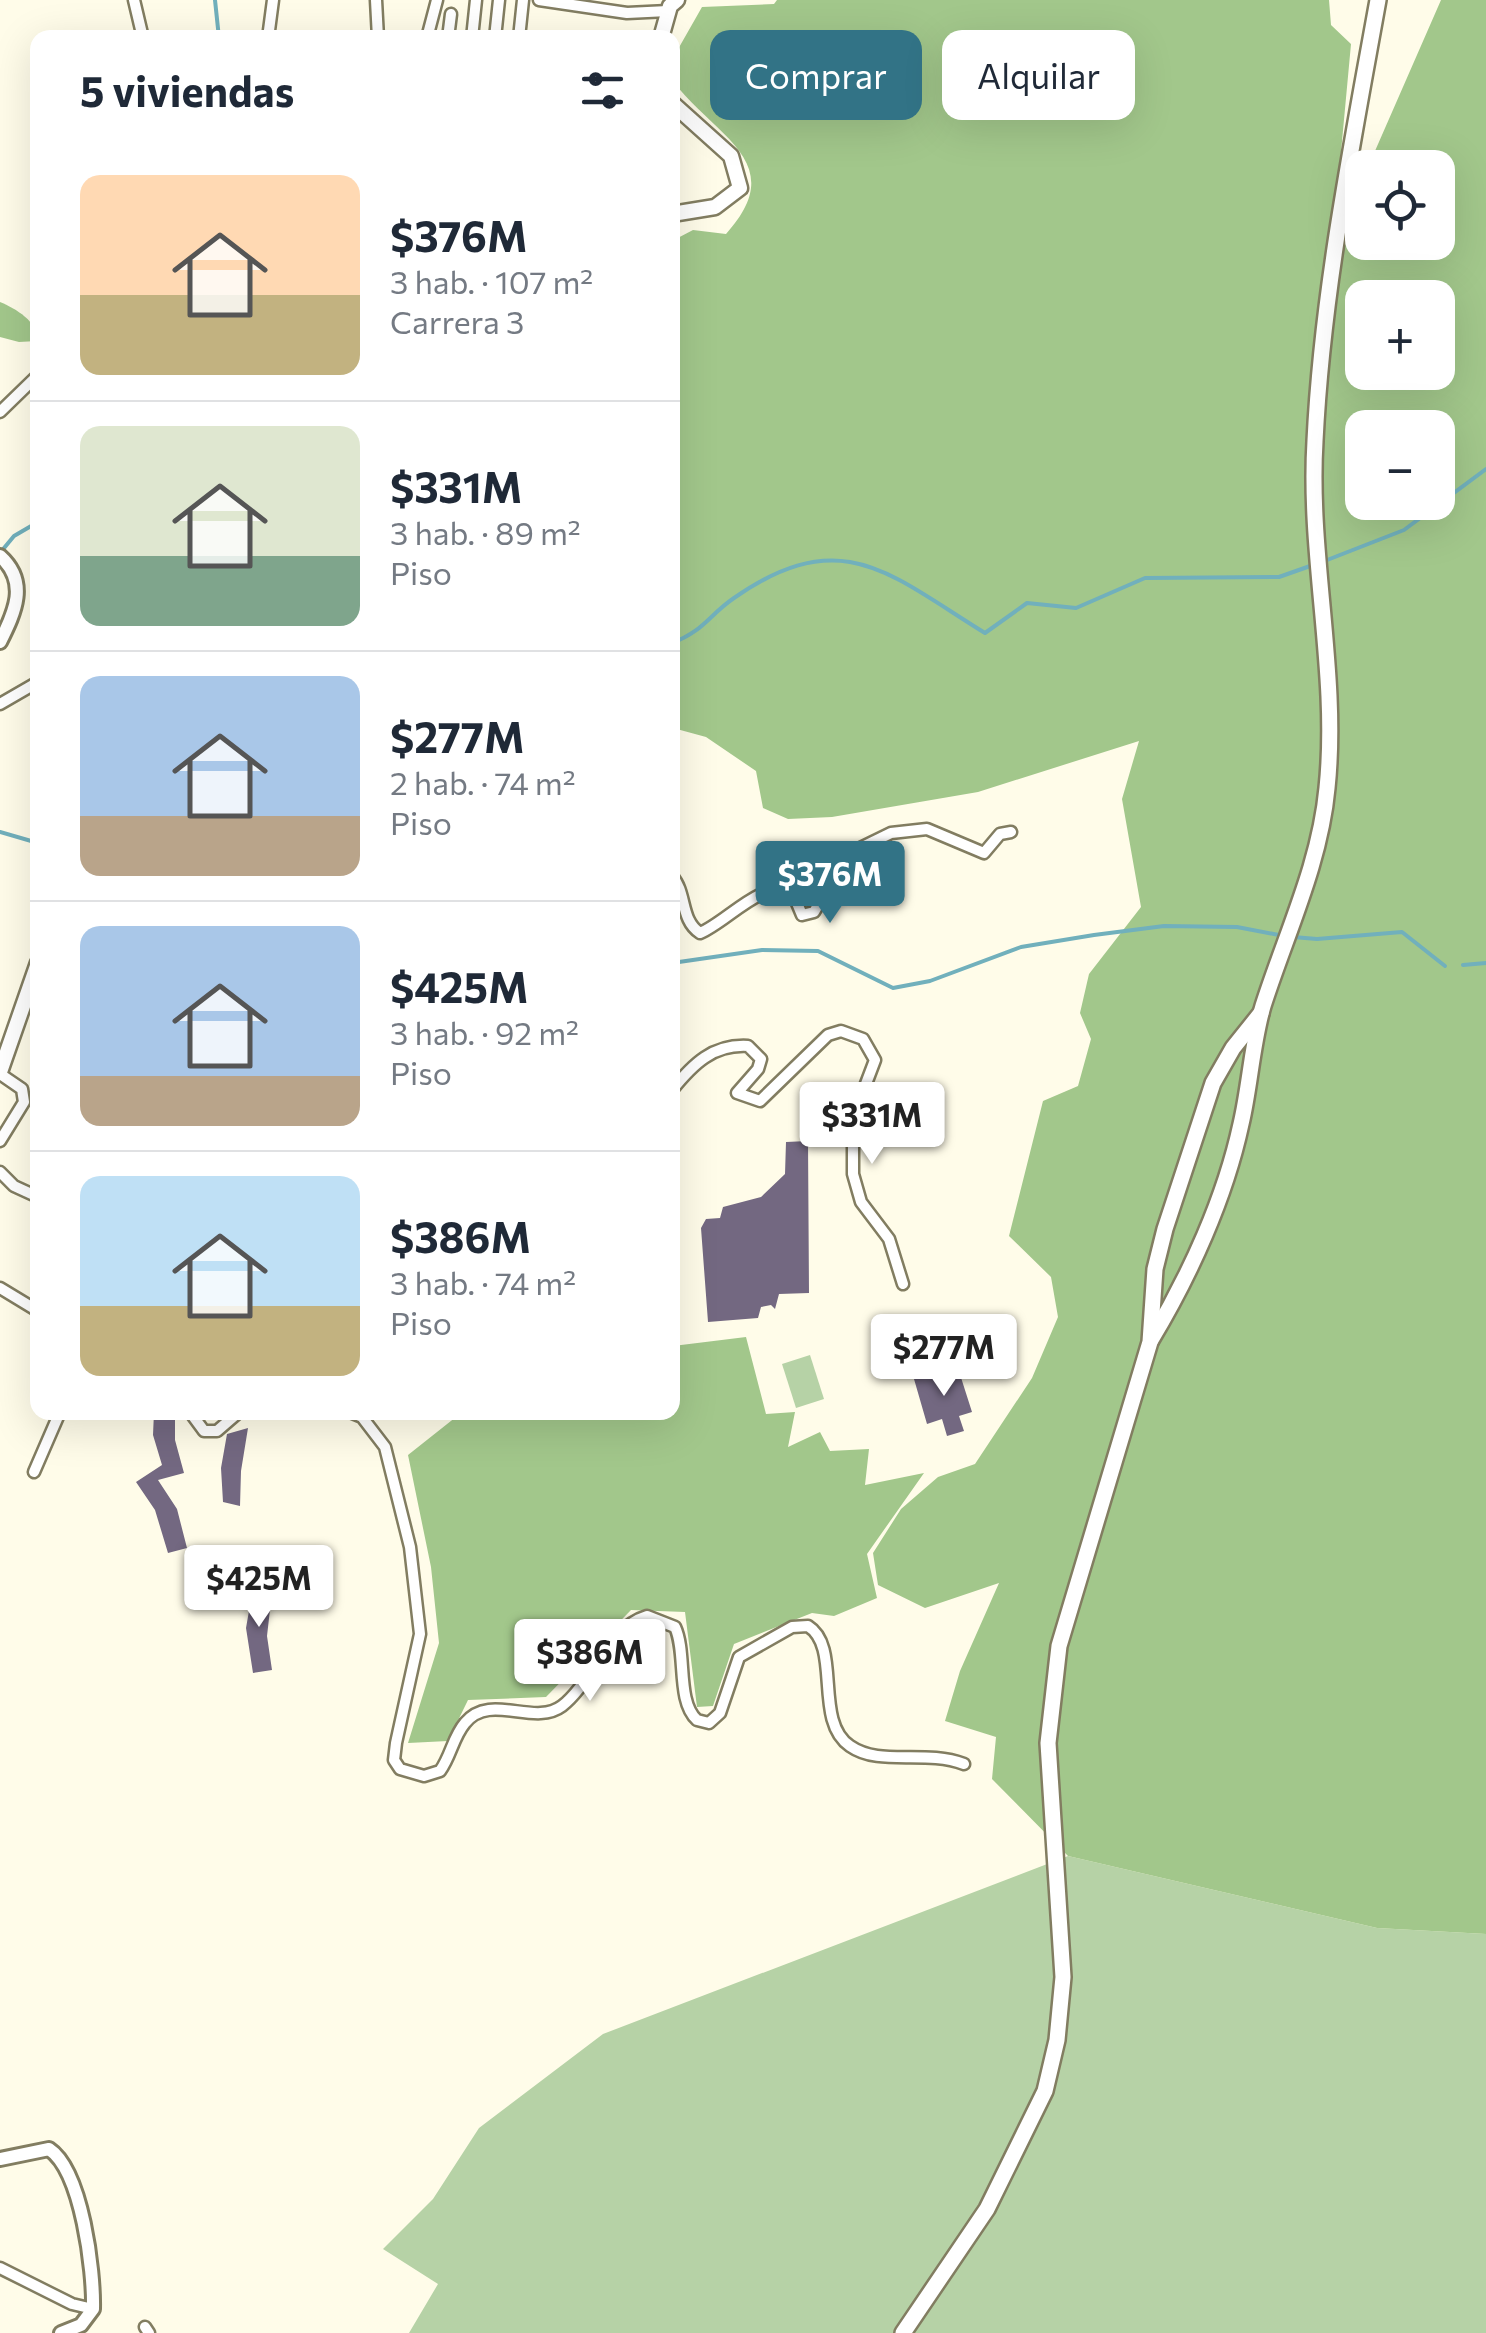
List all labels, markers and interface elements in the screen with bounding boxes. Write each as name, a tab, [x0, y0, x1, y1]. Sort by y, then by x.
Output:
chip: Comprar	[710, 30, 922, 120]
chip: Alquilar	[942, 30, 1135, 120]
icon: filters	[575, 63, 630, 118]
text: 5 viviendas	[80, 64, 294, 116]
map controls	[1345, 150, 1455, 520]
button: locate	[1345, 150, 1455, 260]
text: $376M	[390, 209, 527, 261]
icon: home	[160, 215, 280, 335]
text: 3 hab. · 107 m²	[390, 261, 593, 301]
button: +	[1345, 280, 1455, 390]
text: Carrera 3	[390, 301, 524, 341]
button: −	[1345, 410, 1455, 520]
text: $331M	[390, 460, 522, 512]
icon: home	[160, 466, 280, 586]
text: 3 hab. · 89 m²	[390, 512, 581, 552]
text: Piso	[390, 552, 452, 592]
text: $277M	[390, 710, 524, 762]
icon: home	[160, 716, 280, 836]
text: 2 hab. · 74 m²	[390, 762, 576, 802]
text: Piso	[390, 802, 452, 842]
pin: $376M	[760, 841, 900, 926]
text: $376M	[778, 853, 882, 893]
text: $425M	[390, 960, 528, 1012]
icon: home	[160, 966, 280, 1086]
text: 3 hab. · 92 m²	[390, 1012, 579, 1052]
text: Piso	[390, 1052, 452, 1092]
pin: $331M	[802, 1082, 942, 1167]
text: $331M	[822, 1094, 922, 1134]
text: $386M	[390, 1210, 531, 1262]
icon: home	[160, 1216, 280, 1336]
text: 3 hab. · 74 m²	[390, 1262, 576, 1302]
text: Piso	[390, 1302, 452, 1342]
pin: $277M	[874, 1314, 1014, 1399]
text: $277M	[893, 1326, 995, 1366]
pin: $425M	[189, 1545, 329, 1630]
text: $425M	[206, 1557, 312, 1597]
pin: $386M	[520, 1619, 660, 1704]
text: $386M	[536, 1631, 644, 1671]

